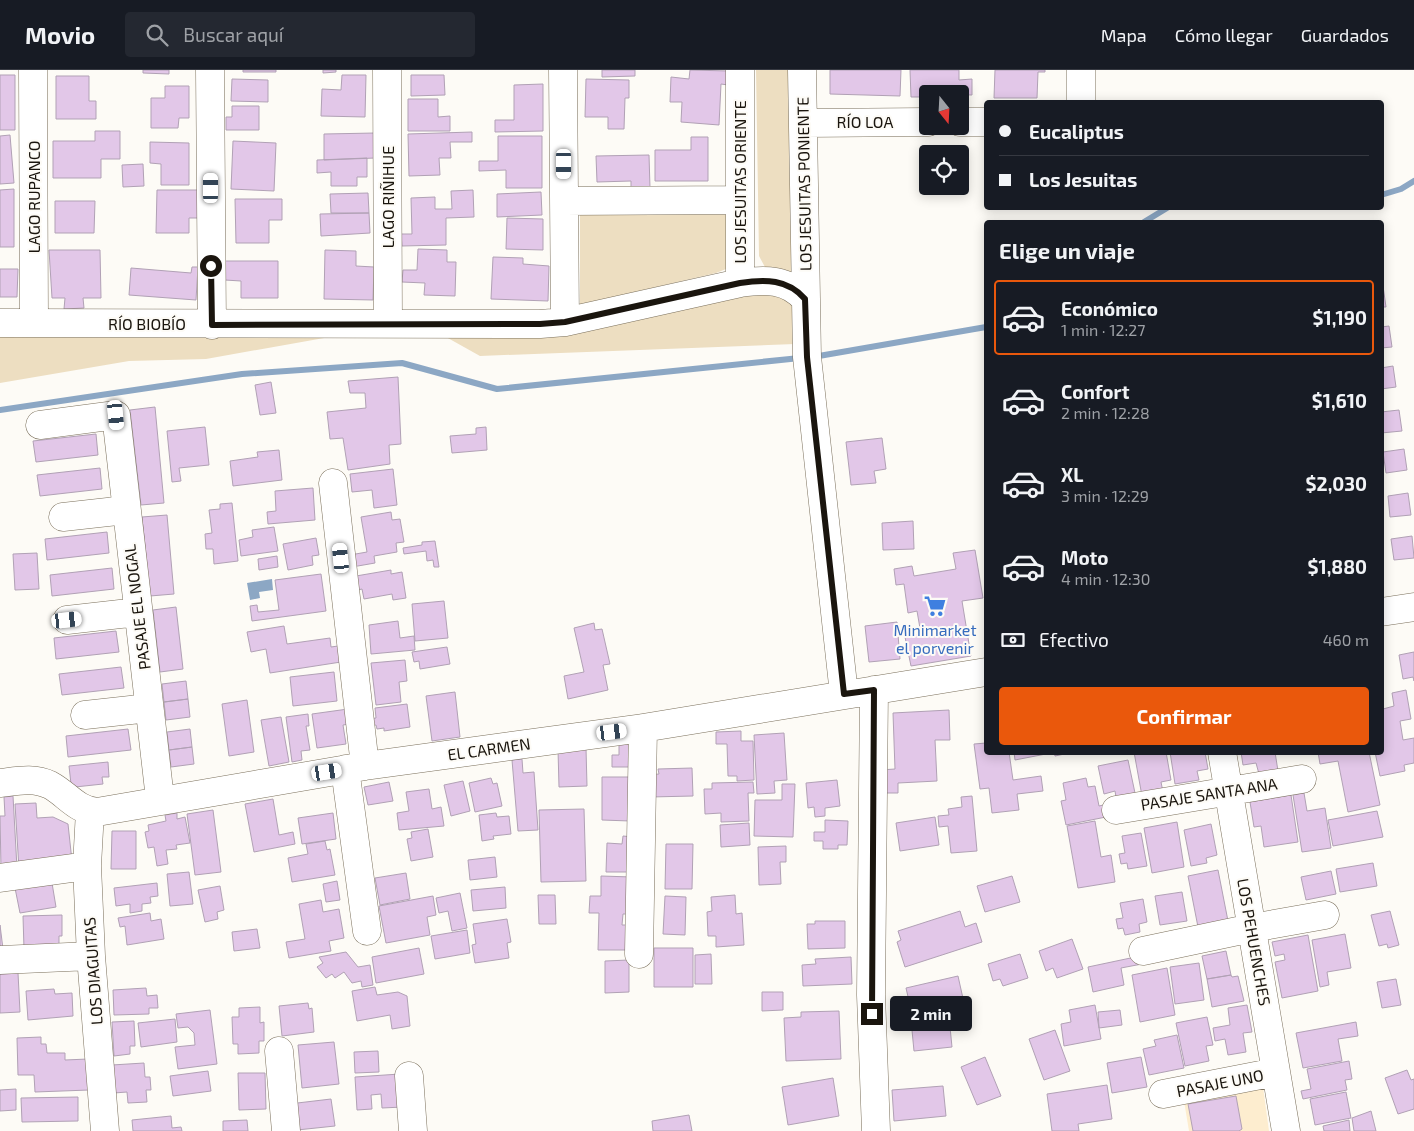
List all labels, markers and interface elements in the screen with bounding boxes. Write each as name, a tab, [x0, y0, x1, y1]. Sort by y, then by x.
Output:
search box	[125, 12, 475, 57]
text: Movio	[25, 20, 95, 49]
icon: search	[143, 21, 171, 49]
text: Buscar aquí	[183, 23, 284, 46]
text: Mapa	[1101, 24, 1147, 46]
text: Cómo llegar	[1175, 24, 1273, 46]
text: Guardados	[1301, 24, 1389, 46]
north arrow	[919, 85, 969, 135]
map controls	[919, 85, 969, 195]
street label: LOS JESUITAS PONIENTE	[792, 97, 815, 271]
street label: LOS JESUITAS ORIENTE	[730, 100, 749, 264]
street label: RÍO LOA	[837, 112, 893, 131]
text: Eucaliptus	[1029, 120, 1124, 143]
street label: LAGO RUPANCO	[24, 141, 43, 253]
button: locate	[919, 145, 969, 195]
street label: LAGO RIÑIHUE	[378, 146, 397, 248]
car	[556, 149, 571, 179]
text: Los Jesuitas	[1029, 168, 1137, 191]
car	[203, 173, 218, 203]
text: Elige un viaje	[999, 237, 1135, 263]
route start	[200, 255, 222, 277]
icon: car	[1001, 295, 1046, 340]
text: Económico	[1061, 297, 1158, 320]
text: $1,190	[1313, 306, 1367, 329]
street label: RÍO BIOBÍO	[108, 314, 186, 333]
text: 1 min · 12:27	[1061, 320, 1145, 339]
icon: car	[1001, 378, 1046, 423]
text: Confort	[1061, 380, 1129, 403]
text: $1,610	[1312, 389, 1367, 412]
car	[106, 399, 125, 431]
text: 2 min · 12:28	[1061, 403, 1150, 422]
icon: car	[1001, 461, 1046, 506]
text: XL	[1061, 463, 1083, 486]
text: $2,030	[1306, 472, 1367, 495]
text: 3 min · 12:29	[1061, 486, 1149, 505]
car	[331, 542, 350, 574]
street label: PASAJE EL NOGAL	[119, 543, 154, 671]
icon: car	[1001, 544, 1046, 589]
text: Moto	[1061, 546, 1109, 569]
text: $1,880	[1308, 555, 1367, 578]
text: 4 min · 12:30	[1061, 569, 1150, 588]
supermarket icon: Minimarket el porvenir	[922, 593, 948, 619]
car	[51, 611, 82, 629]
place label: Minimarket el porvenir	[893, 620, 977, 657]
icon: cash	[999, 626, 1027, 654]
text: Efectivo	[1039, 628, 1109, 651]
text: 460 m	[1323, 630, 1369, 649]
button: Confirmar	[999, 687, 1369, 745]
car	[596, 723, 627, 741]
street label: EL CARMEN	[446, 733, 532, 764]
car	[311, 762, 342, 782]
street label: PASAJE SANTA ANA	[1139, 773, 1279, 814]
street label: LOS PEHUENCHES	[1234, 877, 1275, 1007]
street label: LOS DIAGUITAS	[79, 916, 106, 1026]
callout: 2 min	[890, 996, 972, 1032]
route end	[861, 1003, 883, 1025]
text: 2 min	[911, 1004, 951, 1023]
street label: PASAJE UNO	[1175, 1065, 1265, 1100]

